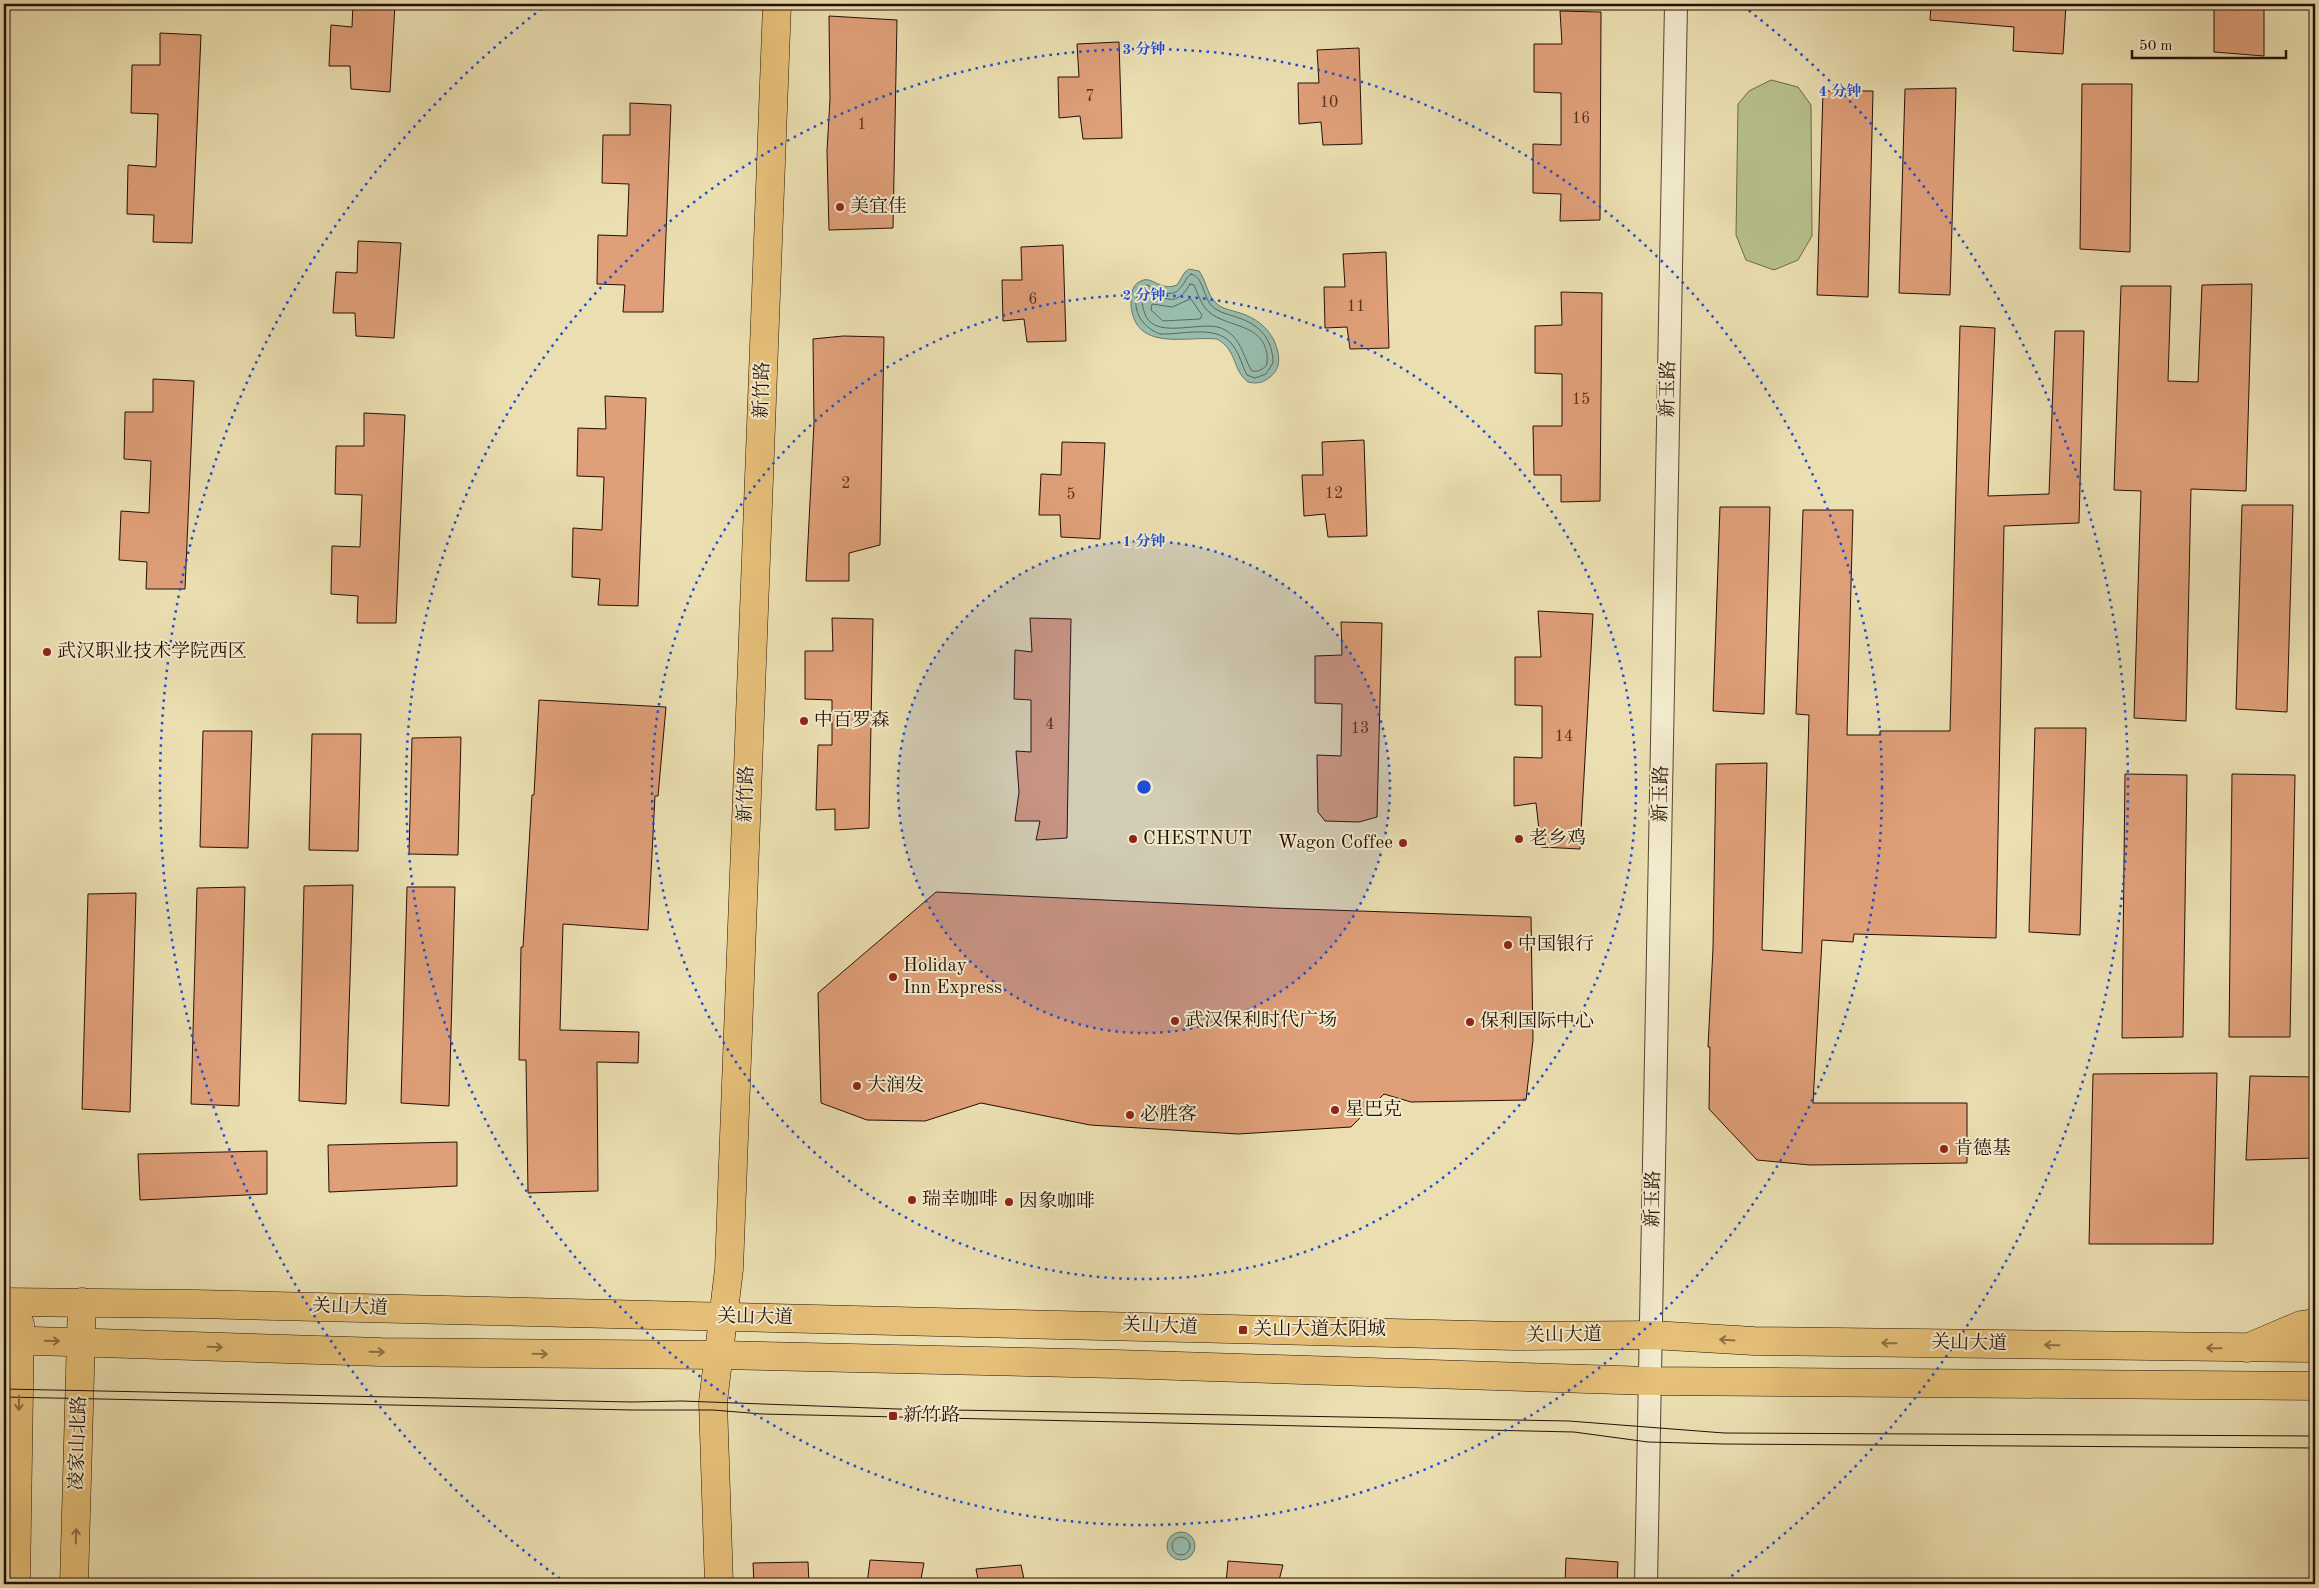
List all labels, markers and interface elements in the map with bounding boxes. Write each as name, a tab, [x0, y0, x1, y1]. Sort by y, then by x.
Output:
scale bar	[2132, 28, 2285, 60]
text: 50 m	[2139, 39, 2173, 54]
text: 3 分钟	[1123, 41, 1165, 58]
text: 4 分钟	[1819, 83, 1861, 100]
house number: 7	[1085, 89, 1095, 105]
house number: 10	[1320, 95, 1338, 111]
house number: 16	[1572, 111, 1590, 127]
house number: 1	[857, 117, 867, 133]
place label: 美宜佳	[850, 196, 907, 217]
marker: 美宜佳	[834, 201, 846, 213]
text: 2 分钟	[1123, 287, 1165, 304]
house number: 6	[1028, 292, 1038, 308]
house number: 11	[1347, 299, 1365, 315]
street label: 新玉路	[1657, 360, 1679, 418]
street label: 新竹路	[751, 361, 773, 419]
house number: 15	[1572, 392, 1590, 408]
house number: 2	[841, 476, 851, 492]
house number: 12	[1325, 486, 1343, 502]
house number: 5	[1066, 487, 1076, 503]
text: 1 分钟	[1123, 533, 1165, 550]
place label: 武汉职业技术学院西区	[57, 640, 247, 662]
marker: 武汉职业技术学院西区	[41, 646, 53, 658]
place label: 中百罗森	[814, 710, 890, 731]
marker: 中百罗森	[798, 715, 810, 727]
house number: 4	[1045, 717, 1055, 733]
house number: 13	[1351, 721, 1369, 737]
house number: 14	[1555, 729, 1573, 745]
street label: 新竹路	[735, 765, 757, 823]
street label: 新玉路	[1650, 765, 1672, 823]
centre of rings	[1135, 778, 1153, 796]
place label: 老乡鸡	[1529, 827, 1586, 849]
place label: CHESTNUT	[1143, 830, 1252, 849]
marker: CHESTNUT	[1127, 833, 1139, 845]
marker: 老乡鸡	[1513, 833, 1525, 845]
place label: Wagon Coffee	[1277, 834, 1393, 853]
marker: Wagon Coffee	[1397, 837, 1409, 849]
place label: 中国银行	[1518, 934, 1594, 955]
marker: 中国银行	[1502, 939, 1514, 951]
place label: Holiday Inn Express	[903, 957, 1002, 998]
marker: Holiday Inn Express	[887, 971, 899, 983]
place label: 武汉保利时代广场	[1185, 1009, 1337, 1031]
place label: 保利国际中心	[1480, 1011, 1594, 1032]
marker: 武汉保利时代广场	[1169, 1015, 1181, 1027]
marker: 保利国际中心	[1464, 1016, 1476, 1028]
place label: 大润发	[867, 1074, 924, 1096]
marker: 大润发	[851, 1080, 863, 1092]
place label: 星巴克	[1345, 1099, 1402, 1120]
place label: 必胜客	[1140, 1104, 1197, 1125]
marker: 星巴克	[1329, 1104, 1341, 1116]
marker: 必胜客	[1124, 1109, 1136, 1121]
place label: 肯德基	[1954, 1138, 2011, 1159]
marker: 肯德基	[1938, 1143, 1950, 1155]
street label: 新玉路	[1642, 1170, 1664, 1228]
place label: 瑞幸咖啡	[922, 1189, 998, 1210]
place label: 因象咖啡	[1019, 1191, 1095, 1212]
marker: 瑞幸咖啡	[906, 1194, 918, 1206]
marker: 因象咖啡	[1003, 1196, 1015, 1208]
street label: 关山大道	[312, 1294, 388, 1319]
street label: 关山大道	[717, 1305, 793, 1328]
street label: 关山大道	[1122, 1313, 1198, 1338]
place label: 关山大道太阳城	[1253, 1318, 1386, 1340]
street label: 关山大道	[1526, 1323, 1602, 1346]
marker: 关山大道太阳城	[1237, 1324, 1249, 1336]
street label: 关山大道	[1931, 1331, 2007, 1354]
one-way arrow	[1719, 1335, 1735, 1344]
one-way arrow	[44, 1337, 60, 1346]
one-way arrow	[1881, 1338, 1898, 1348]
one-way arrow	[2044, 1340, 2060, 1350]
one-way arrow	[207, 1343, 223, 1352]
one-way arrow	[2206, 1343, 2222, 1352]
one-way arrow	[369, 1347, 385, 1356]
one-way arrow	[532, 1349, 548, 1359]
one-way arrow	[14, 1395, 24, 1411]
street label: 凌家山北路	[65, 1395, 90, 1491]
place label: 新竹路	[903, 1405, 960, 1426]
marker: 新竹路	[887, 1410, 899, 1422]
one-way arrow	[71, 1528, 80, 1544]

